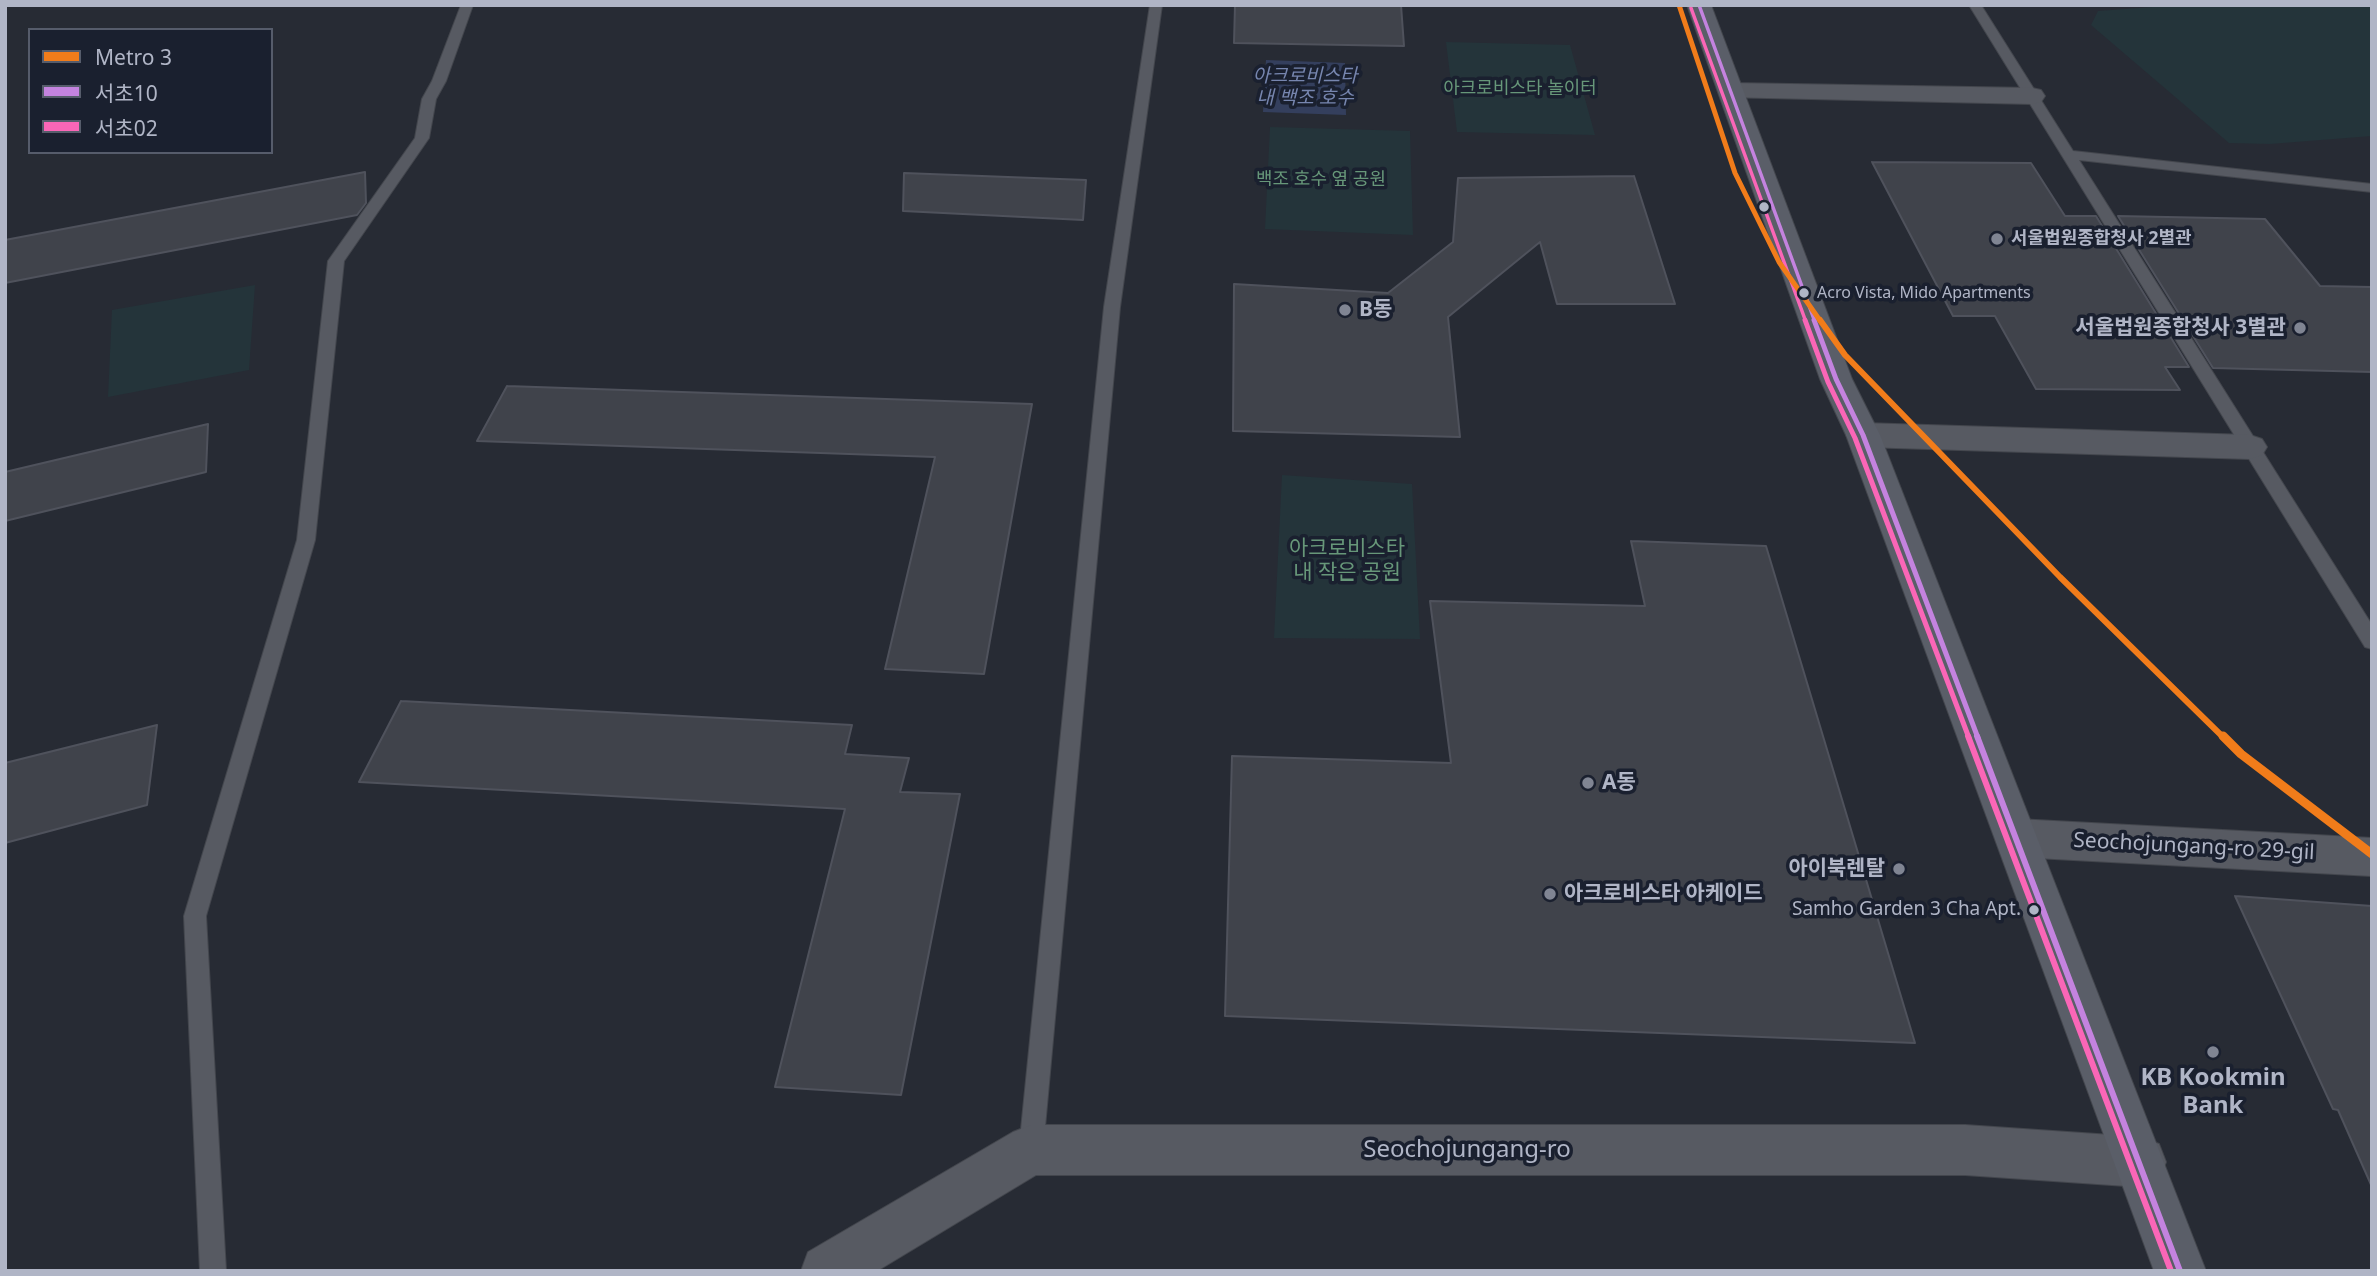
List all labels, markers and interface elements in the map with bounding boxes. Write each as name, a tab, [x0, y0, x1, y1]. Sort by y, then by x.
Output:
legend	[28, 28, 273, 154]
text: Metro 3	[95, 43, 172, 71]
water label: 아크로비스타 내 백조 호수	[1253, 66, 1357, 110]
park label: 아크로비스타 놀이터	[1443, 78, 1597, 100]
text: 서초10	[95, 79, 158, 107]
text: 서초02	[95, 114, 158, 142]
park label: 백조 호수 옆 공원	[1256, 169, 1386, 191]
unlabelled marker	[1757, 200, 1771, 214]
place label: 서울법원종합청사 2별관	[2011, 228, 2192, 250]
marker: 서울법원종합청사 2별관	[1989, 231, 2005, 247]
place label: Acro Vista, Mido Apartments	[1817, 283, 2031, 303]
marker: Acro Vista, Mido Apartments	[1797, 286, 1811, 300]
place label: B동	[1359, 297, 1392, 323]
marker: B동	[1337, 302, 1353, 318]
place label: 서울법원종합청사 3별관	[2075, 315, 2286, 341]
marker: 서울법원종합청사 3별관	[2292, 320, 2308, 336]
park label: 아크로비스타 내 작은 공원	[1289, 536, 1405, 586]
place label: A동	[1602, 770, 1636, 796]
marker: A동	[1580, 775, 1596, 791]
street label: Seochojungang-ro 29-gil	[2073, 828, 2315, 866]
place label: 아이북렌탈	[1788, 856, 1885, 882]
marker: 아이북렌탈	[1891, 861, 1907, 877]
place label: 아크로비스타 아케이드	[1564, 881, 1763, 907]
marker: 아크로비스타 아케이드	[1542, 886, 1558, 902]
place label: Samho Garden 3 Cha Apt.	[1792, 899, 2021, 921]
marker: Samho Garden 3 Cha Apt.	[2027, 903, 2041, 917]
marker: KB Kookmin Bank	[2205, 1044, 2221, 1060]
place label: KB Kookmin Bank	[2140, 1064, 2286, 1120]
street label: Seochojungang-ro	[1363, 1136, 1571, 1164]

